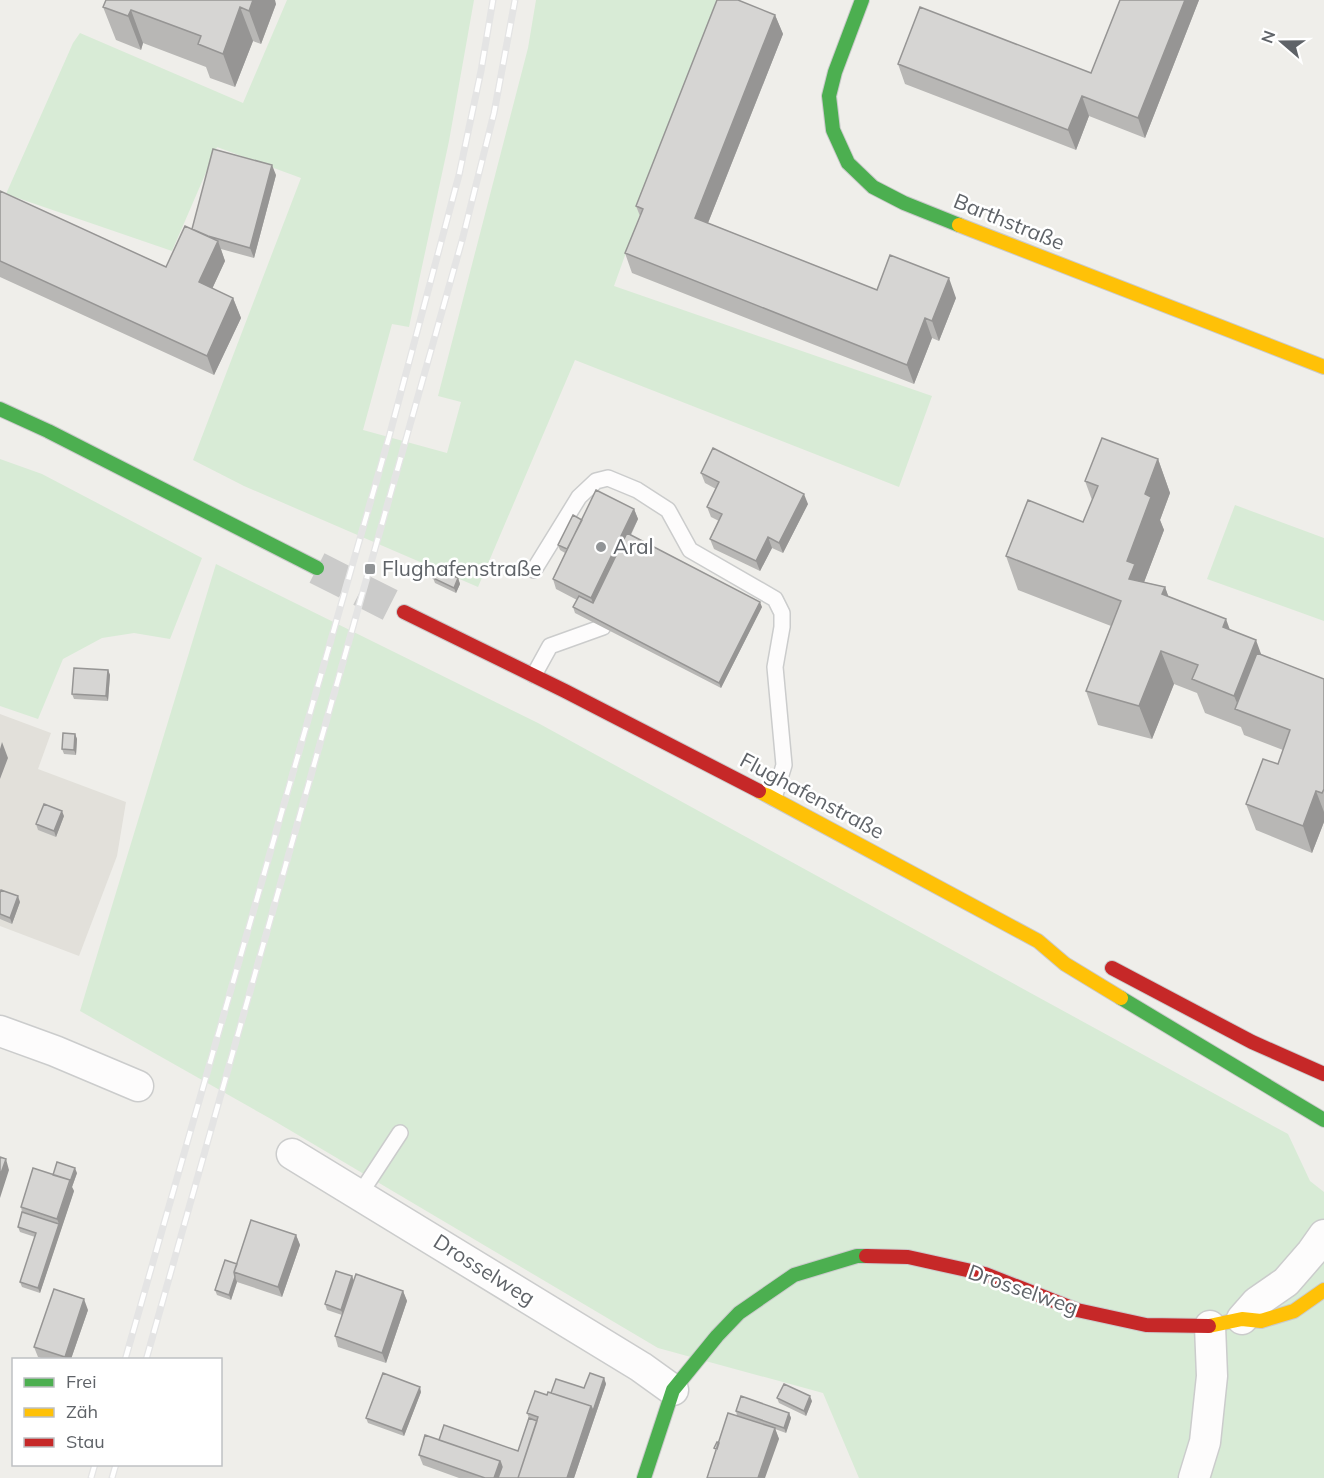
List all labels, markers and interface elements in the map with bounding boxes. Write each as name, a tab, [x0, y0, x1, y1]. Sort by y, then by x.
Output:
north arrow	[1252, 12, 1312, 72]
text: N	[1256, 28, 1279, 46]
street label: Barthstraße	[950, 187, 1069, 255]
place label: Aral	[613, 533, 654, 559]
marker: Aral	[594, 540, 608, 554]
place label: Flughafenstraße	[382, 555, 542, 581]
marker: Flughafenstraße	[363, 562, 377, 576]
street label: Flughafenstraße	[736, 746, 889, 844]
street label: Drosselweg	[429, 1228, 540, 1311]
street label: Drosselweg	[965, 1258, 1082, 1320]
legend	[12, 1358, 222, 1466]
text: Frei	[66, 1370, 96, 1393]
text: Zäh	[66, 1400, 98, 1423]
text: Stau	[66, 1430, 105, 1453]

